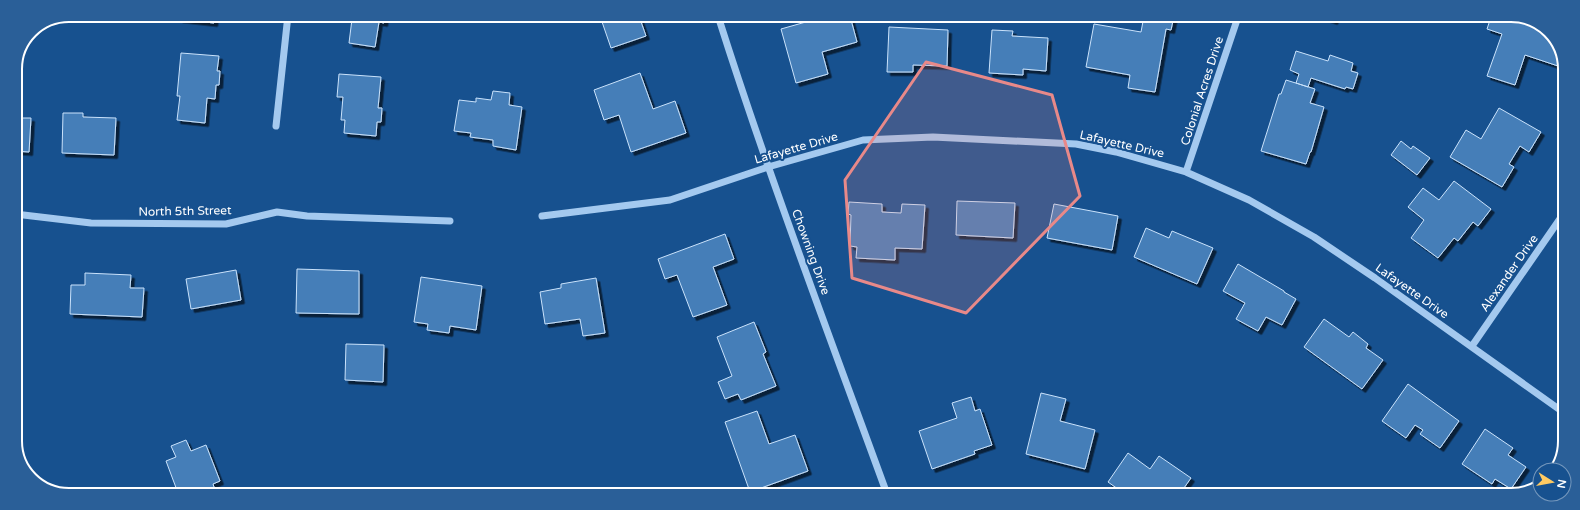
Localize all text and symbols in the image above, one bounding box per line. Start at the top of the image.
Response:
street label: Colonial Acres Drive [1178,35,1226,147]
street label: Lafayette Drive [1078,127,1166,161]
street label: Lafayette Drive [753,129,840,167]
street label: North 5th Street [138,203,232,219]
street label: Chowning Drive [789,207,833,297]
street label: Alexander Drive [1477,232,1541,314]
street label: Lafayette Drive [1373,261,1452,322]
north arrow [1532,462,1572,502]
text: N [1554,478,1569,489]

